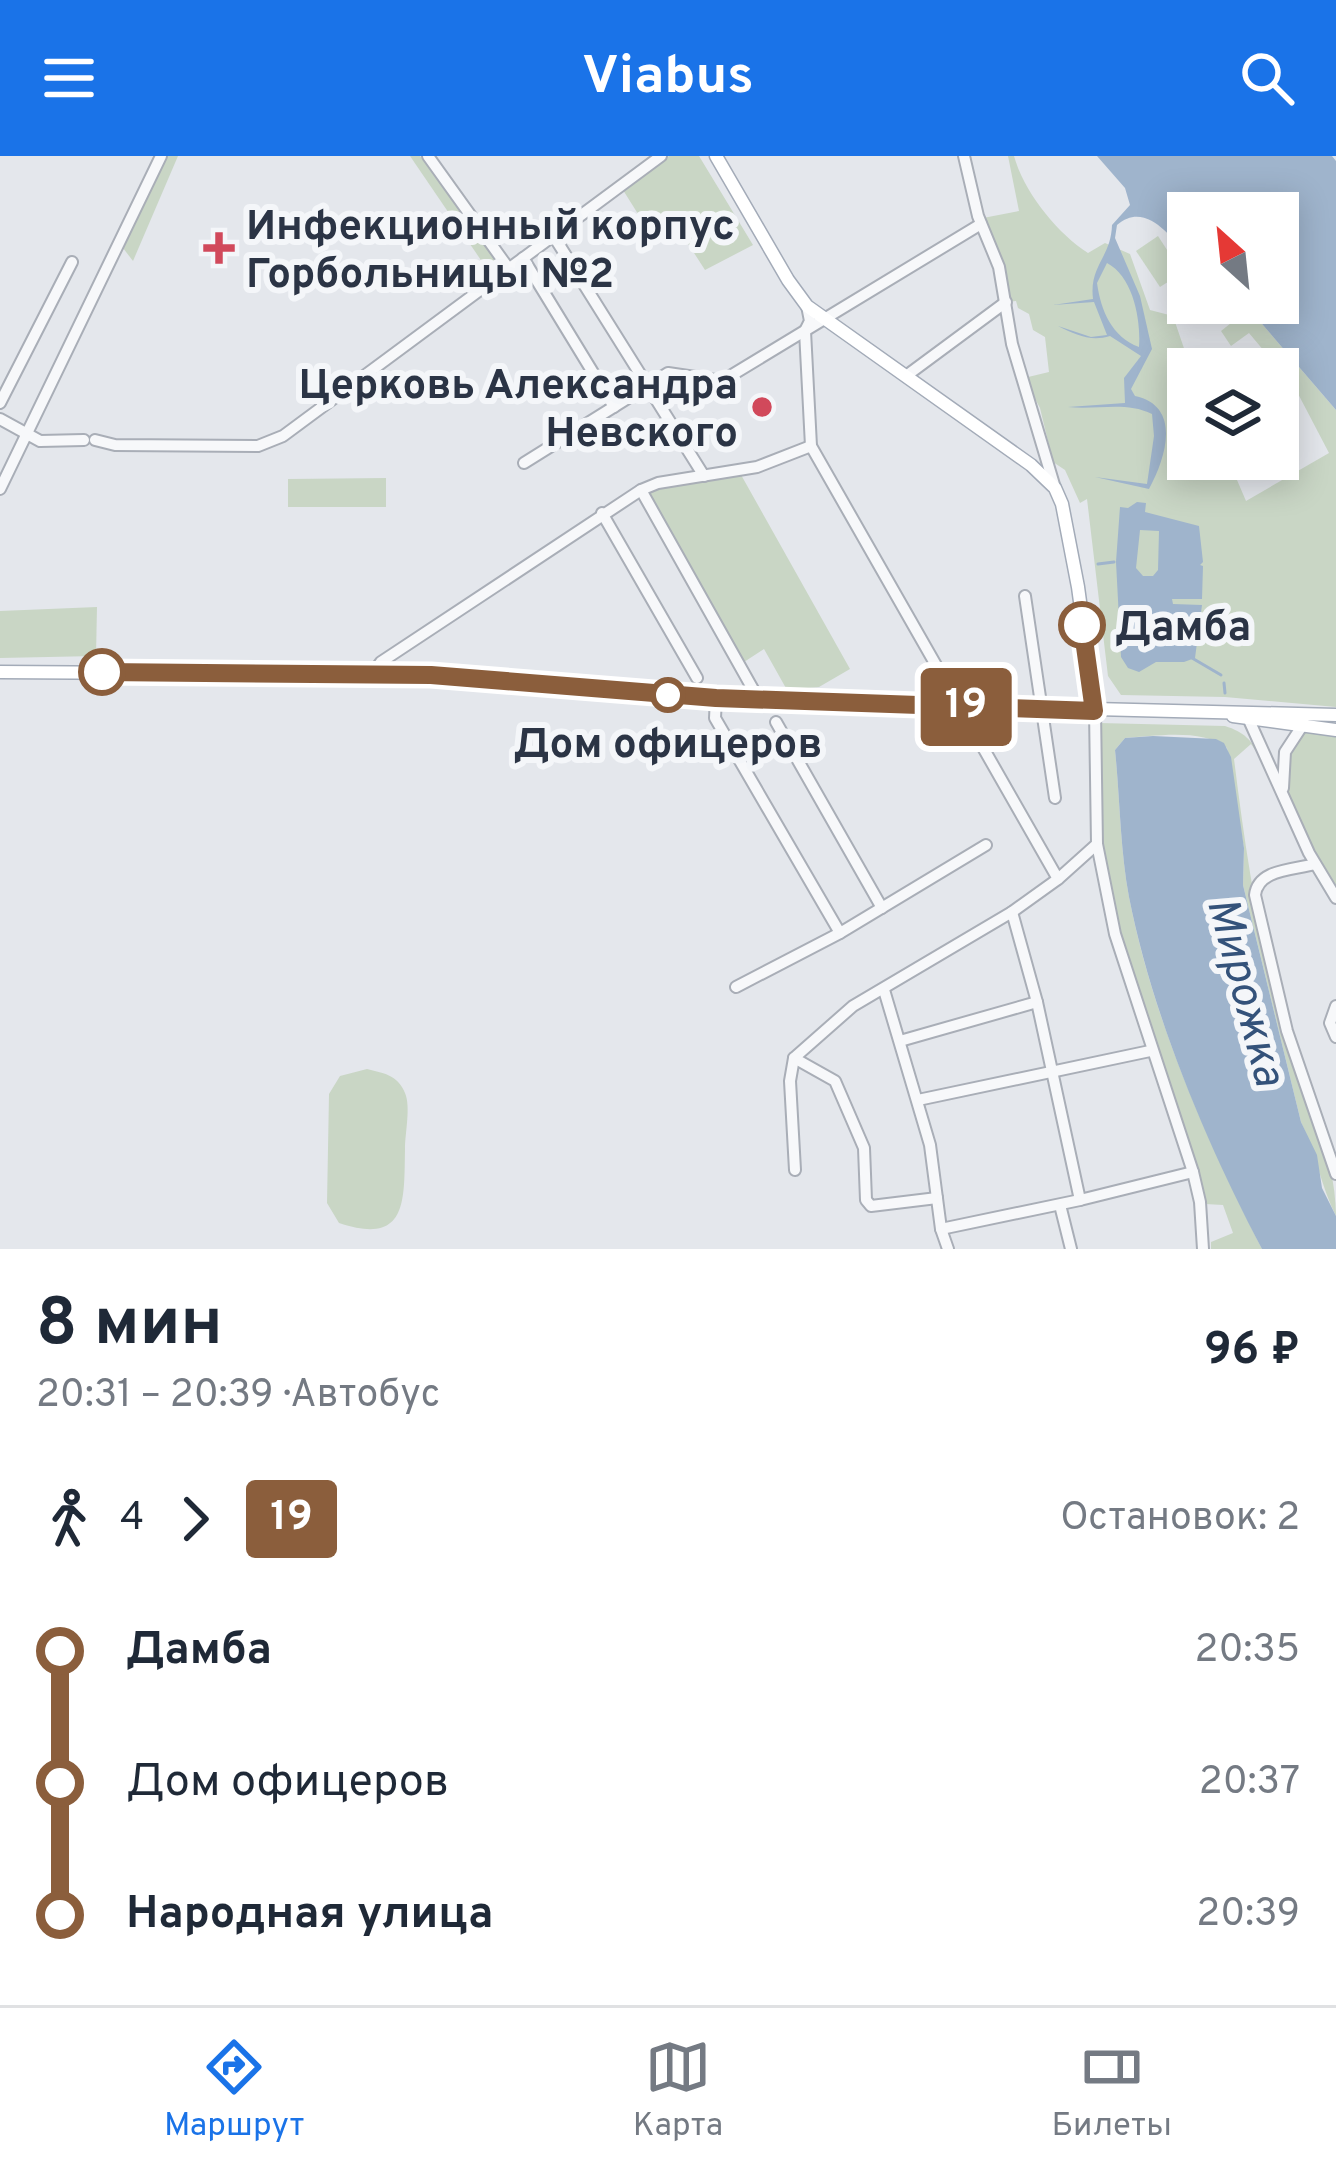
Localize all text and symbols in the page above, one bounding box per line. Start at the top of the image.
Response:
text: Viabus [582,44,754,113]
icon: menu [36,45,102,111]
icon: search [1234,45,1300,111]
north arrow [1167,192,1299,324]
map controls [1167,192,1299,480]
place label: Инфекционный корпус Горбольницы №2 [246,202,735,303]
marker: Инфекционный корпус Горбольницы №2 [203,232,235,264]
button: layers [1167,348,1299,480]
place label: Церковь Александра Невского [299,361,738,462]
marker: Церковь Александра Невского [749,394,775,420]
marker: Дамба [1060,603,1104,647]
place label: Дамба [1115,603,1251,656]
unlabelled marker [80,650,124,694]
line badge: 19 [912,668,1020,746]
marker: Дом офицеров [652,679,684,711]
text: 19 [945,680,987,733]
place label: Дом офицеров [513,720,823,773]
water label: Мирожка [1191,891,1296,1094]
text: 8 мин [36,1285,223,1368]
text: 96 ₽ [1204,1323,1300,1380]
text: 20:31 – 20:39 · Автобус [36,1372,440,1421]
icon: walk [36,1486,102,1552]
icon: forward [162,1486,228,1552]
text: 19 [270,1492,313,1545]
text: 4 [120,1495,144,1544]
text: Остановок: 2 [1060,1495,1300,1544]
text: Дамба [126,1623,272,1680]
text: 20:35 [1195,1627,1300,1676]
text: Дом офицеров [126,1755,449,1812]
text: 20:37 [1199,1759,1300,1808]
text: Народная улица [126,1887,493,1944]
text: 20:39 [1196,1891,1300,1940]
tab: Маршрут [164,2034,305,2148]
tab: Карта [633,2034,723,2148]
tab: Билеты [1051,2034,1172,2148]

